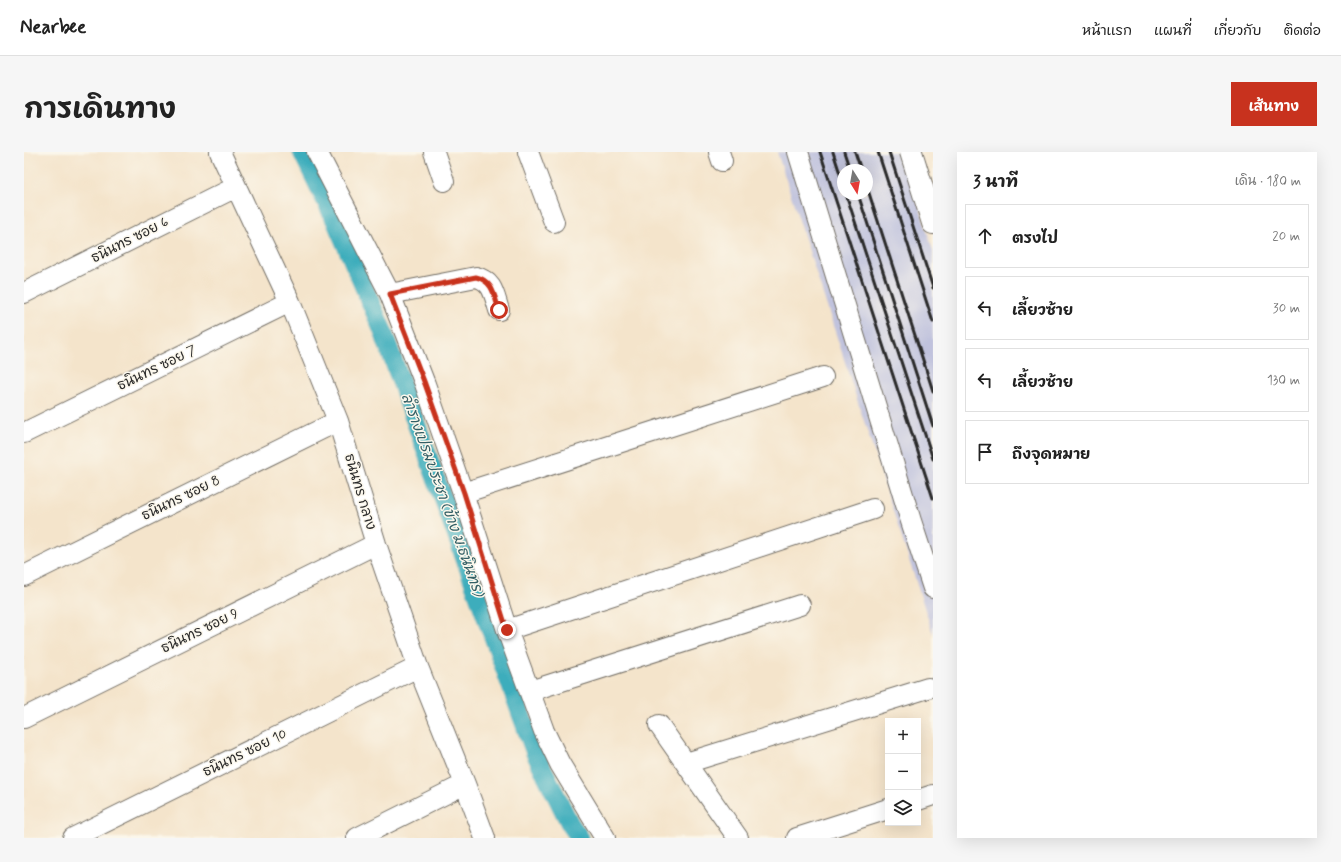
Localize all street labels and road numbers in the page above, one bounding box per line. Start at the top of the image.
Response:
street label: ธนินทร ซอย 6 [88,213,172,267]
street label: ธนินทร ซอย 7 [115,341,200,395]
street label: ธนินทร กลาง [340,452,380,532]
street label: ธนินทร ซอย 8 [139,471,223,525]
street label: ธนินทร ซอย 9 [158,604,242,657]
street label: ธนินทร ซอย 10 [200,725,290,781]

